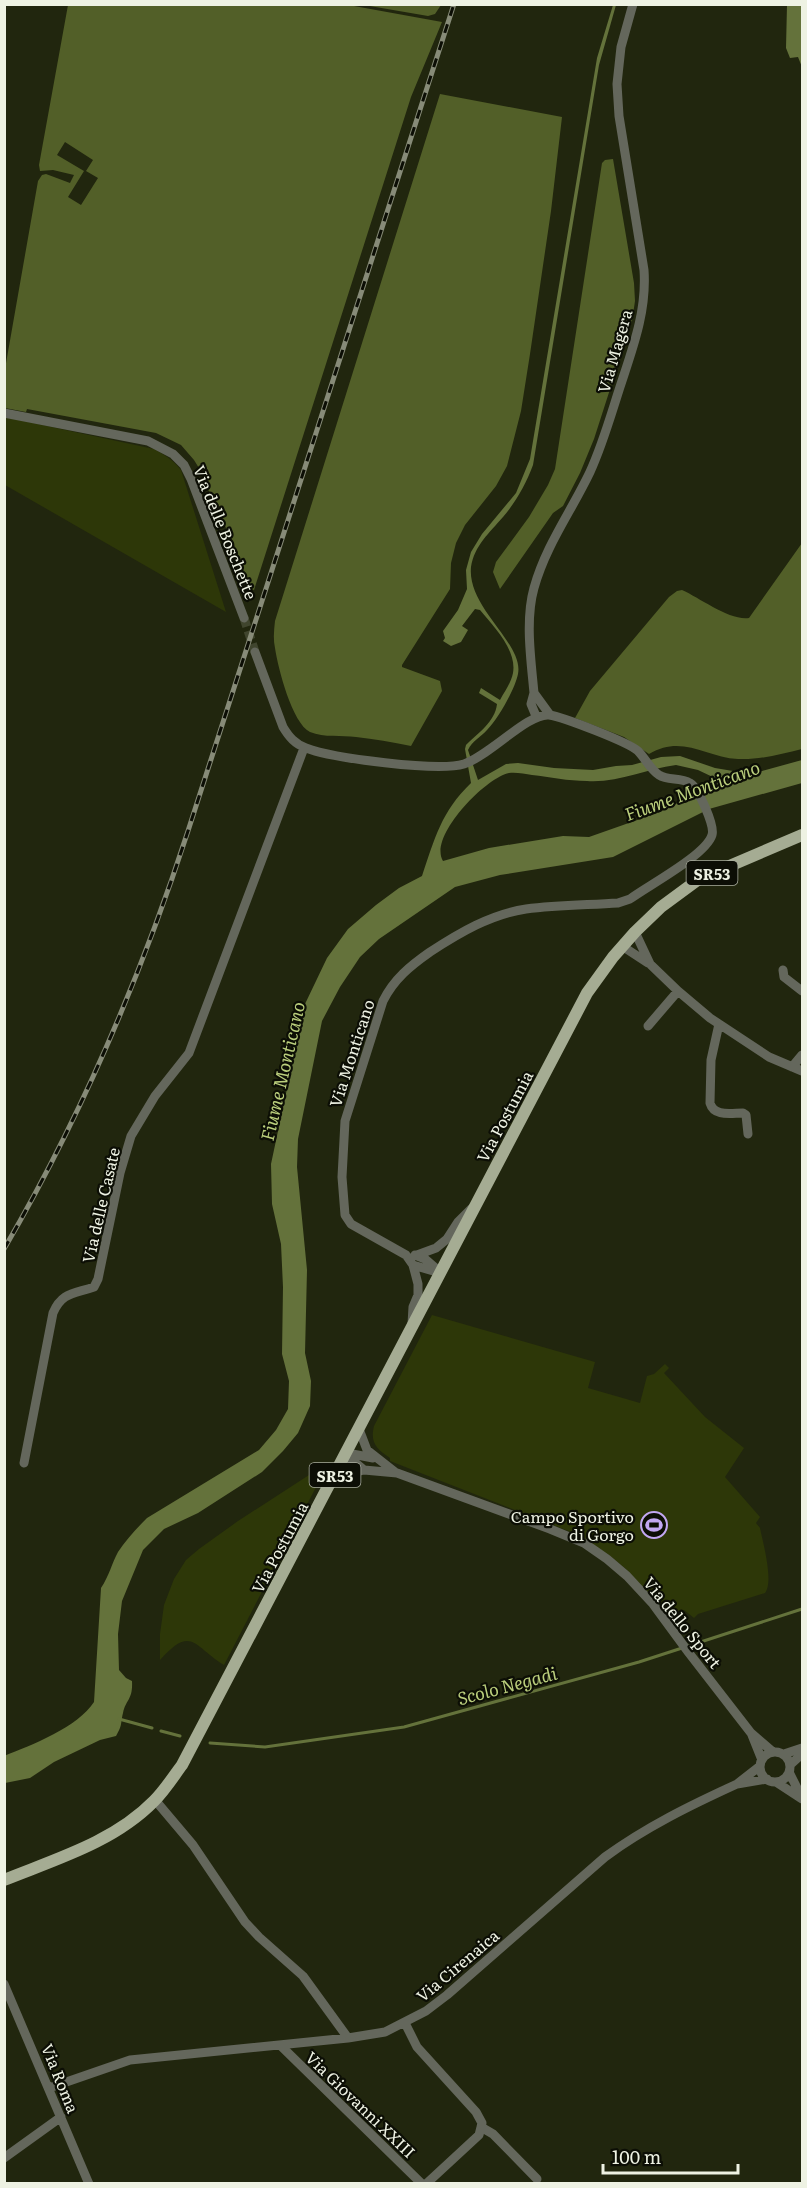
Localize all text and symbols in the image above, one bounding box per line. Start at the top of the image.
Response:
street label: Via Magera [591,306,637,396]
street label: Via delle Boschette [188,461,264,603]
water label: Fiume Monticano [621,753,763,827]
road number: SR53 [686,861,738,885]
street label: Via Monticano [322,996,380,1110]
water label: Fiume Monticano [253,999,311,1143]
street label: Via Postumia [470,1066,538,1166]
street label: Via delle Casate [75,1145,125,1265]
road number: SR53 [310,1463,360,1487]
street label: Via Postumia [245,1497,313,1597]
place label: Campo Sportivo di Gorgo [511,1504,634,1546]
sports icon: Campo Sportivo di Gorgo [639,1510,669,1540]
street label: Via dello Sport [638,1571,728,1674]
water label: Scolo Negadi [454,1659,560,1711]
street label: Via Cirenaica [410,1923,504,2007]
street label: Via Roma [36,2040,86,2117]
street label: Via Giovanni XXIII [301,2045,421,2163]
scale bar [603,2137,738,2175]
text: 100 m [612,2143,661,2170]

